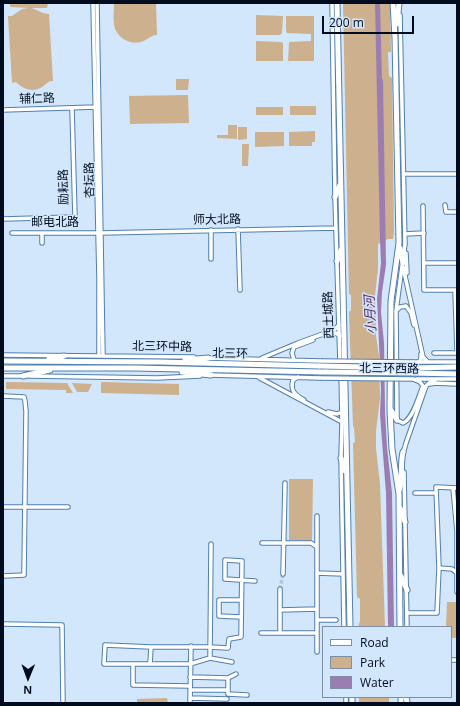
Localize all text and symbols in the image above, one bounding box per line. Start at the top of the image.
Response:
scale bar [324,8,416,34]
text: 200 m [329,14,364,31]
street label: 辅仁路 [19,91,55,107]
street label: 杏坛路 [82,162,98,198]
street label: 励耘路 [56,169,72,205]
street label: 师大北路 [193,212,241,228]
street label: 邮电北路 [31,216,79,230]
street label: 西土城路 [321,291,337,339]
water label: 小月河 [362,295,380,335]
street label: 北三环中路 [132,339,192,355]
street label: 北三环 [212,346,248,362]
street label: 北三环西路 [359,361,419,377]
legend [322,626,452,698]
text: Road [360,634,389,651]
text: Park [360,654,385,671]
north arrow [8,658,48,698]
text: Water [360,674,394,691]
text: N [23,683,32,698]

